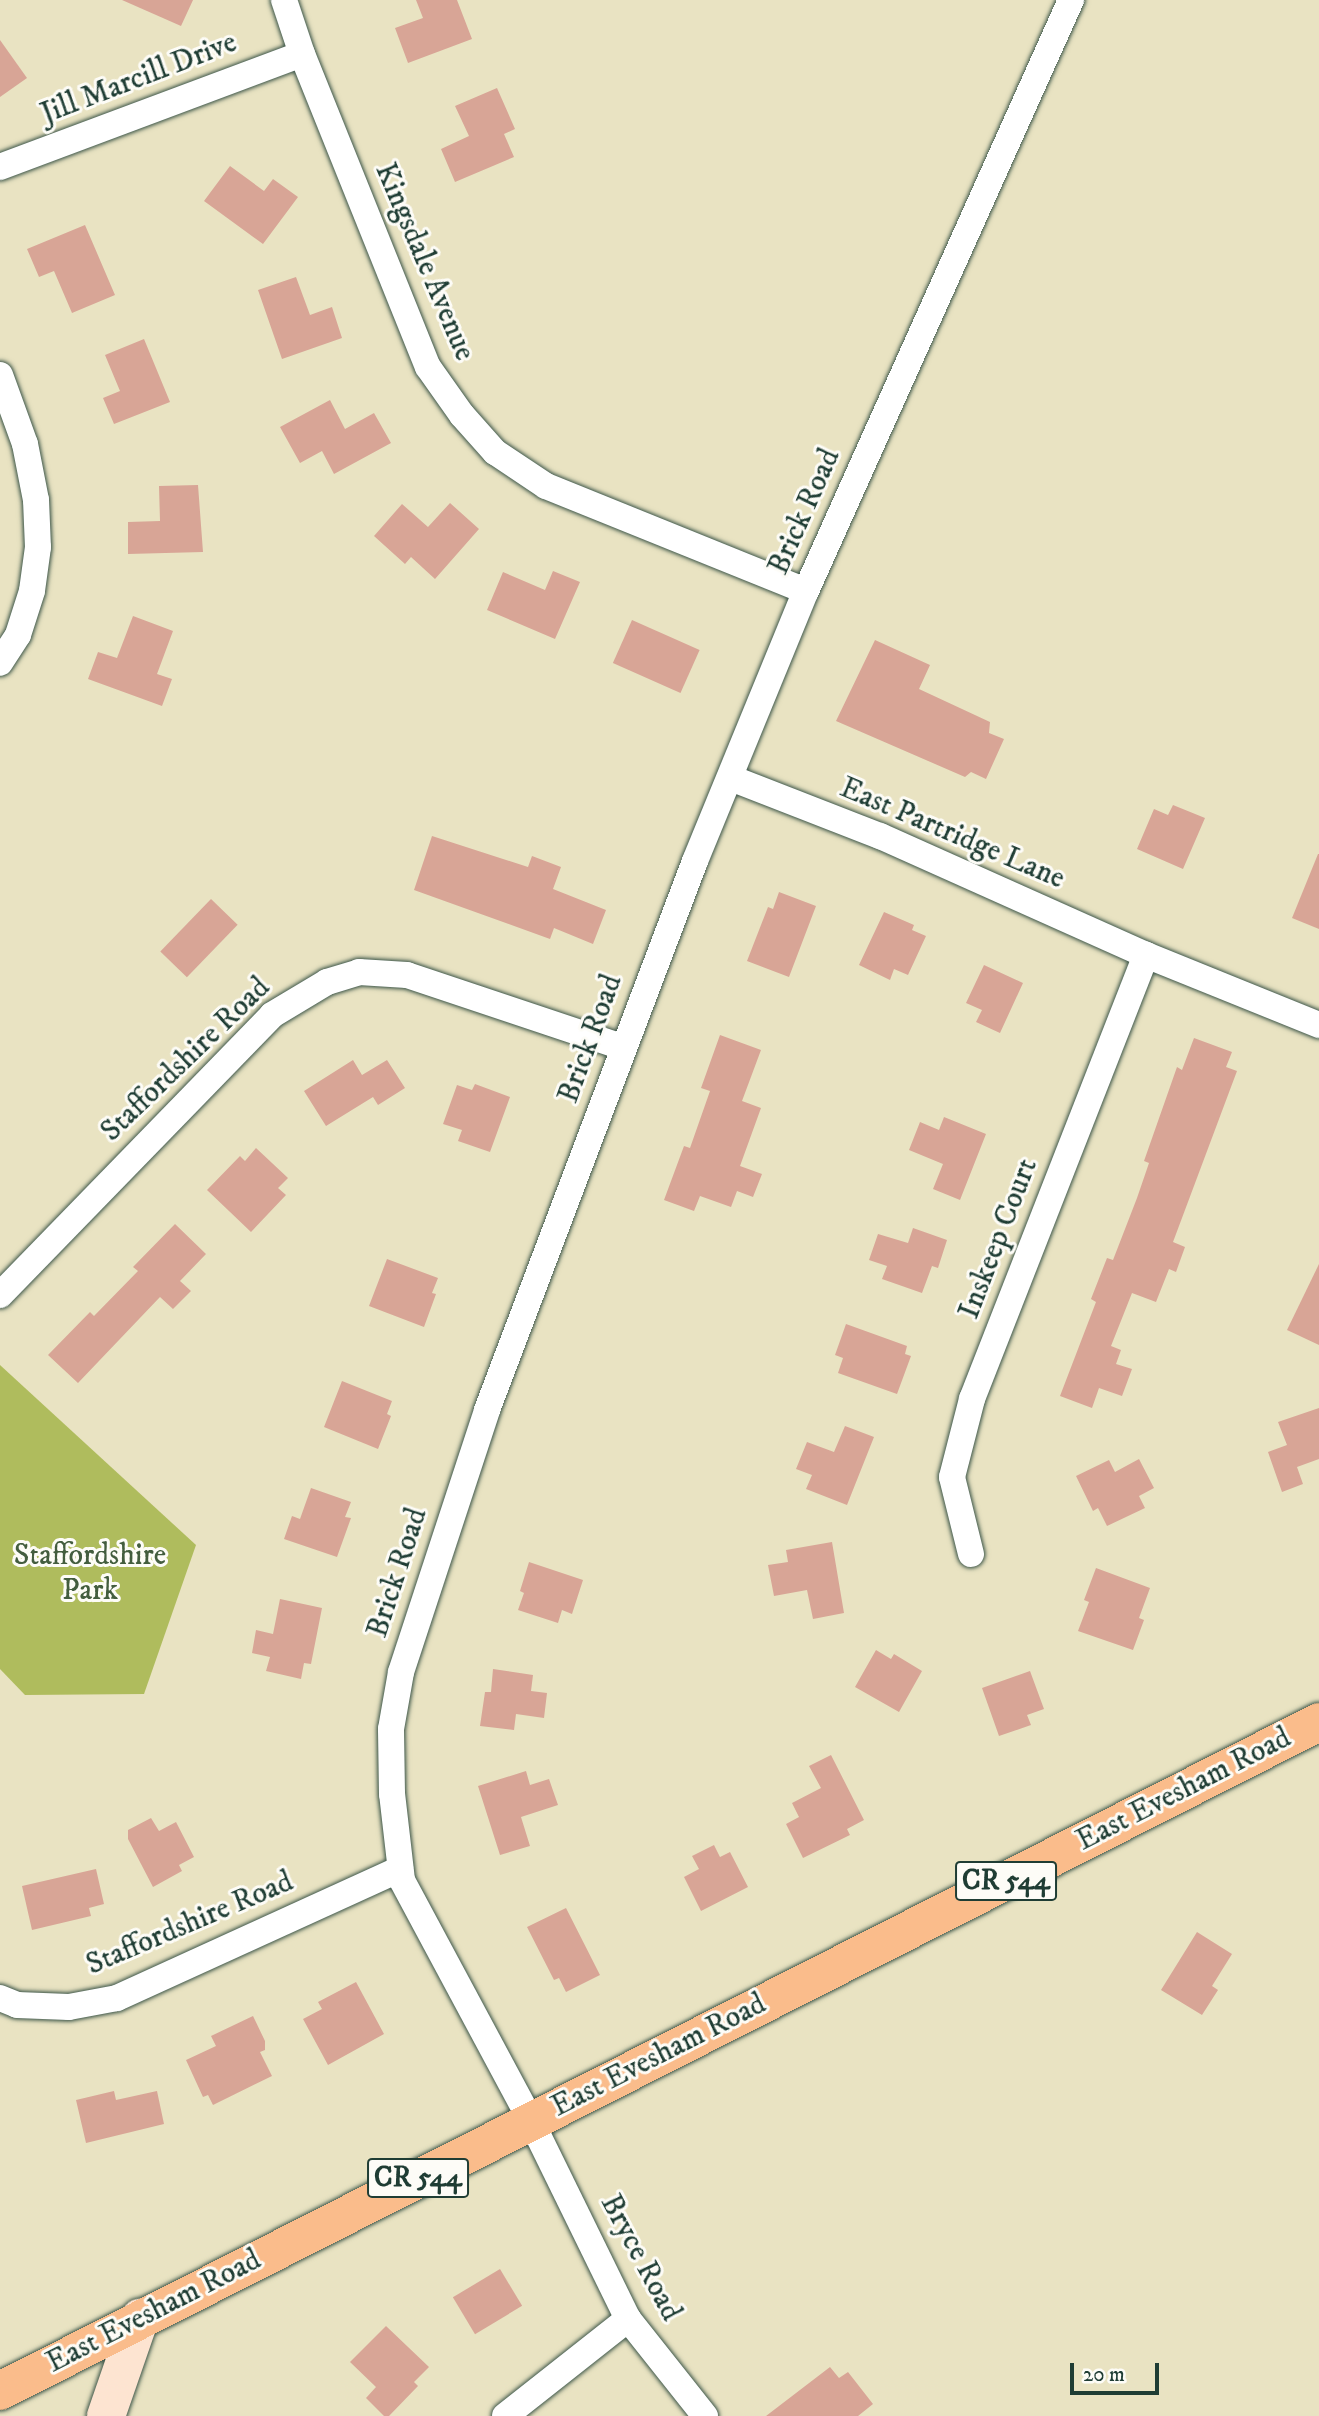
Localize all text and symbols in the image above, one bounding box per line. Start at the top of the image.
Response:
street label: Jill Marcill Drive [36,25,242,133]
street label: Kingsdale Avenue [366,158,482,366]
street label: Brick Road [761,443,849,581]
street label: East Partridge Lane [834,770,1070,898]
street label: Staffordshire Road [94,970,278,1150]
street label: Brick Road [551,970,631,1108]
street label: Inskeep Court [952,1154,1046,1324]
street label: Brick Road [360,1504,436,1642]
park label: Staffordshire Park [14,1538,166,1608]
street label: East Evesham Road [1071,1720,1297,1860]
road number: CR 544 [954,1856,1058,1906]
street label: Staffordshire Road [81,1864,299,1984]
street label: East Evesham Road [546,1986,772,2126]
road number: CR 544 [366,2154,471,2202]
street label: Bryce Road [592,2189,688,2327]
street label: East Evesham Road [41,2242,267,2382]
scale bar [1074,2350,1163,2394]
text: 20 m [1083,2362,1125,2388]

